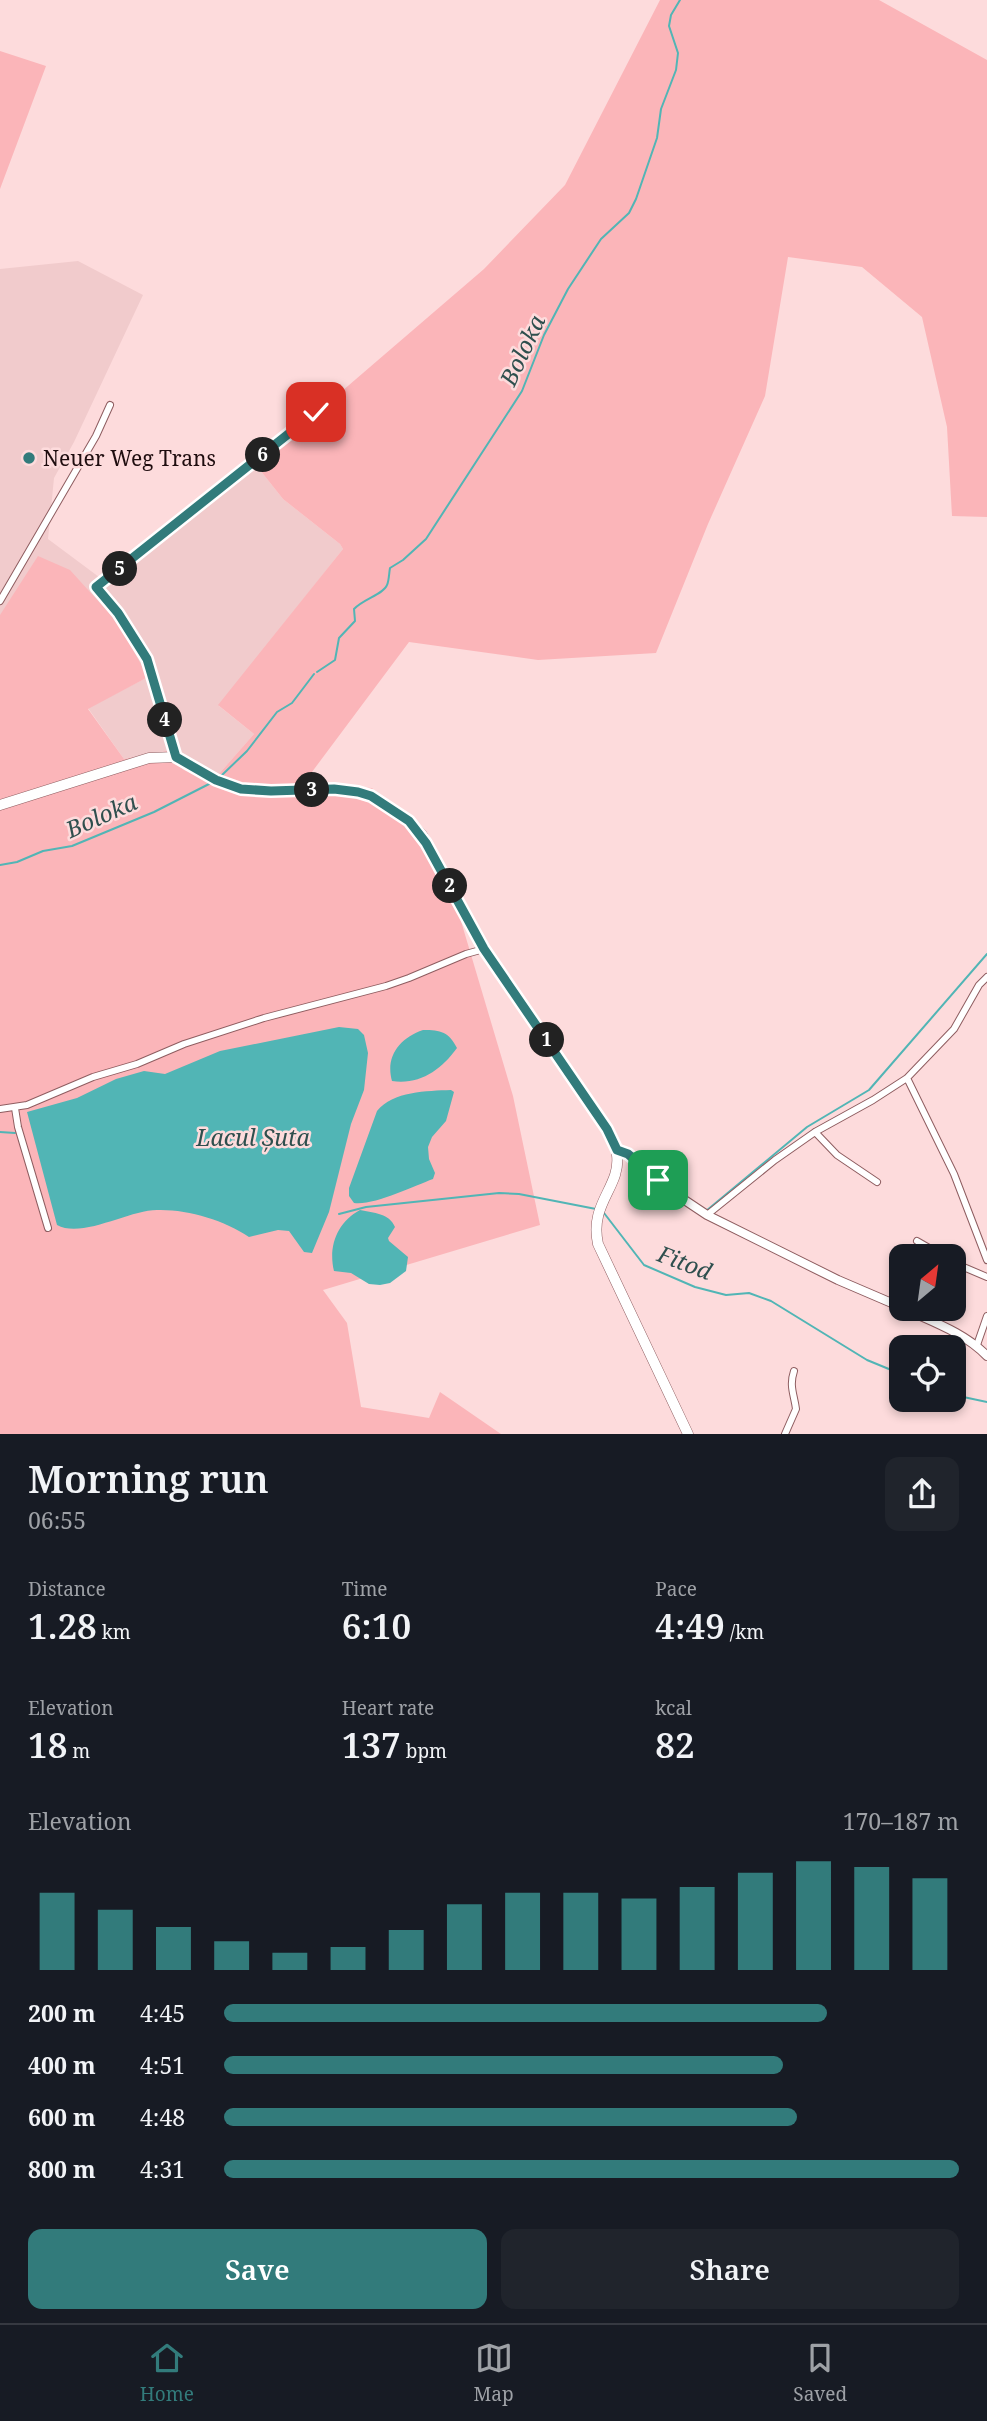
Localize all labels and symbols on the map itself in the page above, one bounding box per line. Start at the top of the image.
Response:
water label: Boloka [491,309,553,392]
pin [286,382,346,442]
pin: 6 [246,438,280,472]
place label: Neuer Weg Trans [43,444,216,472]
marker: Neuer Weg Trans [21,450,37,466]
pin: 5 [102,552,138,586]
pin: 4 [148,702,182,738]
pin: 3 [294,772,330,808]
water label: Boloka [59,785,142,845]
pin: 2 [433,868,468,903]
pin: 1 [530,1023,564,1058]
water label: Lacul Șuta [195,1121,311,1153]
pin [628,1150,688,1210]
water label: Fitod [652,1237,717,1287]
north arrow [889,1244,966,1321]

